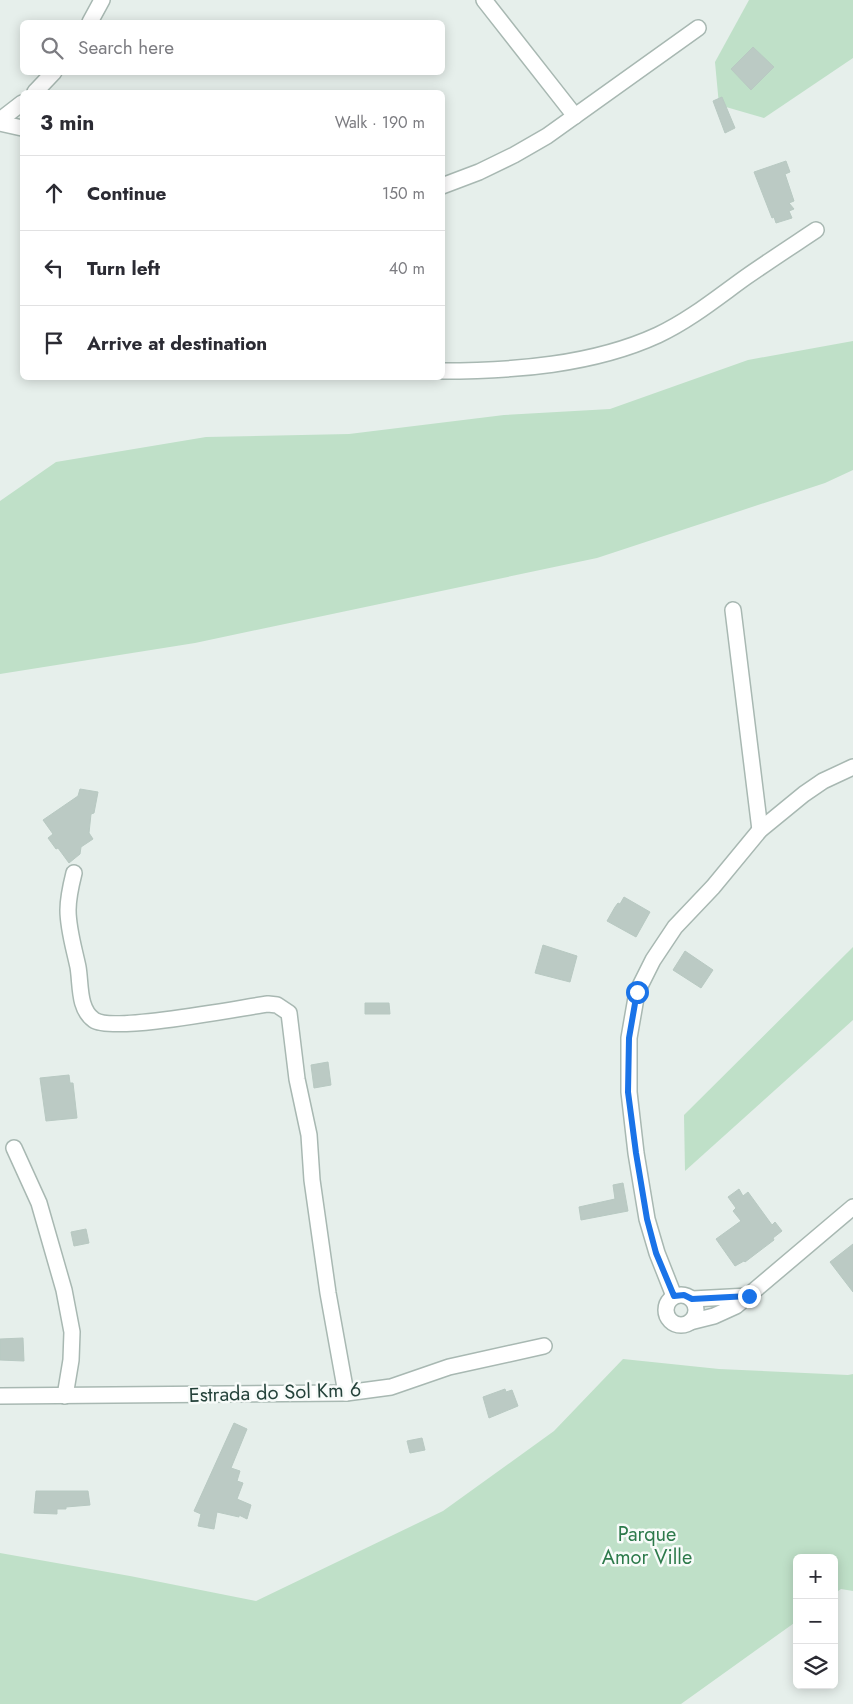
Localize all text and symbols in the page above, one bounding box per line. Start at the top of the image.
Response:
search box [20,20,445,75]
icon: search [38,34,66,62]
text: Search here [78,34,174,61]
text: 3 min [40,108,94,138]
text: Walk · 190 m [335,111,425,134]
icon: ahead [40,179,68,207]
text: Continue [87,180,166,207]
text: 150 m [382,182,425,205]
icon: left [40,254,68,282]
text: Turn left [87,255,160,282]
text: 40 m [389,257,425,280]
icon: arrive [40,329,68,357]
text: Arrive at destination [87,330,267,357]
route start [626,981,649,1004]
route end [738,1285,761,1308]
street label: Estrada do Sol Km 6 [188,1375,362,1410]
park label: Parque Amor Ville [602,1520,692,1572]
map controls [793,1554,838,1689]
button: + [793,1554,838,1599]
button: − [793,1599,838,1644]
button: layers [793,1644,838,1689]

